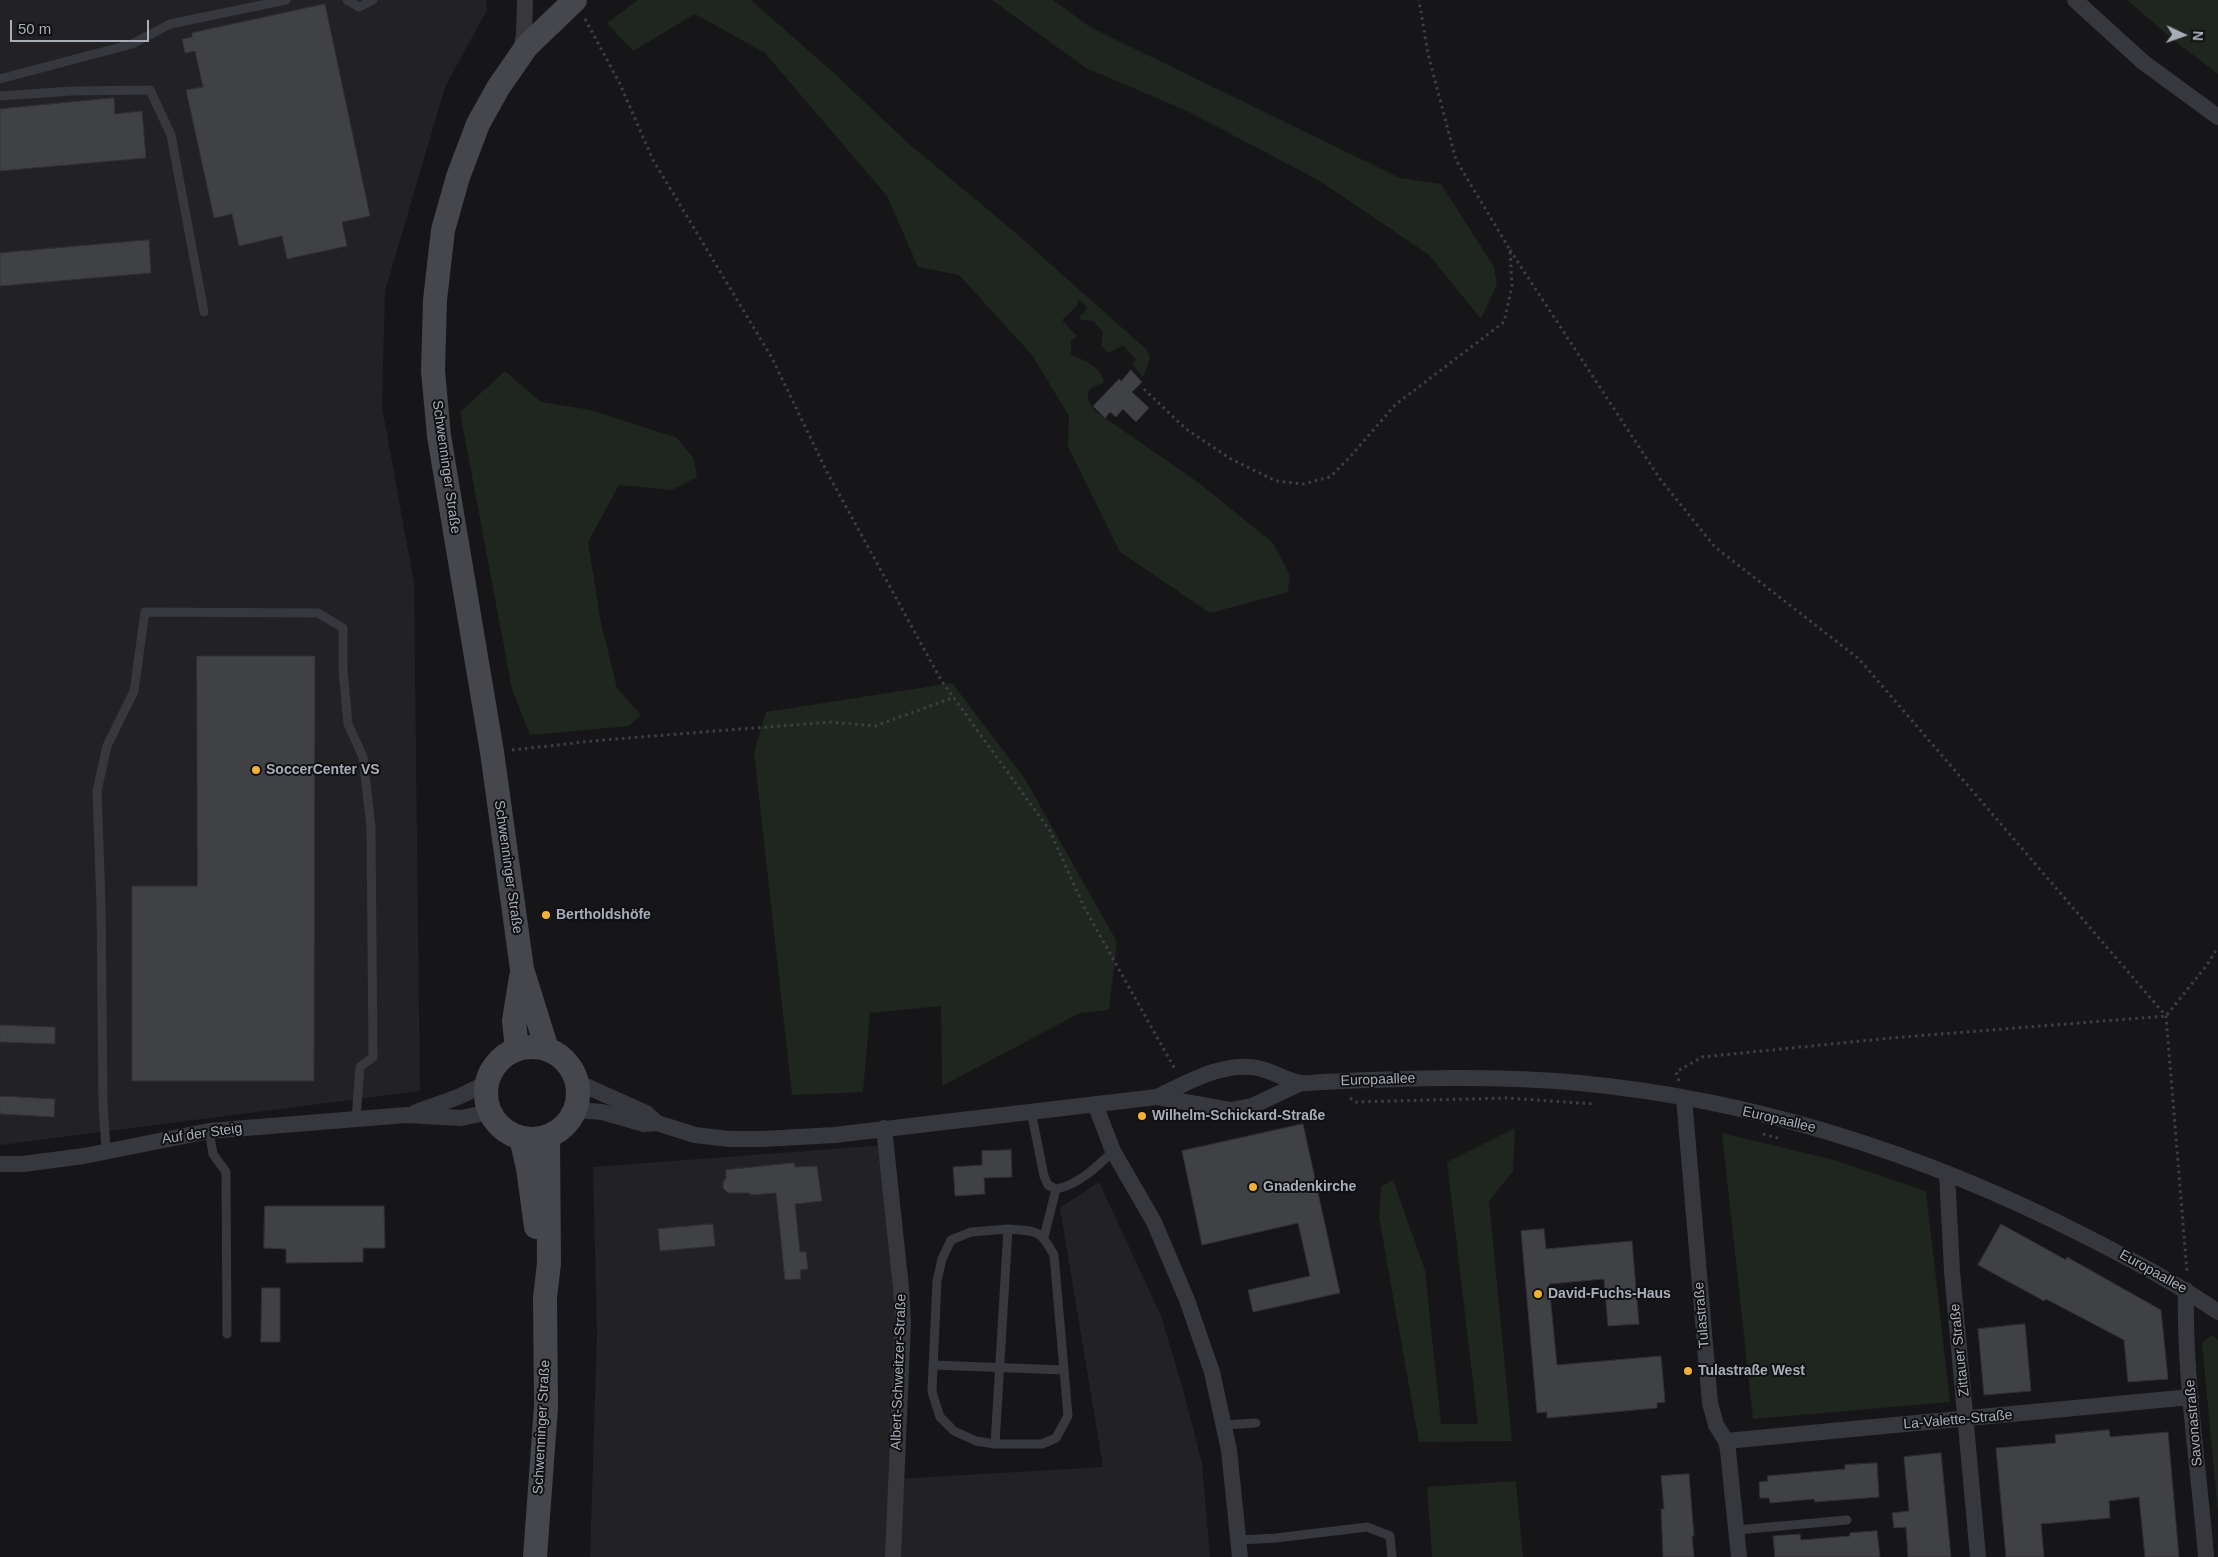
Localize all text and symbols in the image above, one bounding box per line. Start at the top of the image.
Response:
scale bar [12,10,151,42]
north arrow [2158,10,2208,60]
text: 50 m [18,20,51,37]
text: N [2190,30,2206,41]
street label: Schwenninger Straße [428,399,464,535]
place label: SoccerCenter VS [266,762,380,778]
marker: SoccerCenter VS [250,764,262,776]
street label: Schwenninger Straße [490,799,526,935]
place label: Bertholdshöfe [556,907,651,923]
marker: Bertholdshöfe [540,909,552,921]
street label: Europaallee [1340,1070,1416,1090]
street label: Europaallee [1741,1103,1817,1137]
place label: Wilhelm-Schickard-Straße [1152,1108,1325,1124]
marker: Wilhelm-Schickard-Straße [1136,1110,1148,1122]
street label: Auf der Steig [161,1120,243,1148]
place label: Gnadenkirche [1263,1179,1356,1195]
marker: Gnadenkirche [1247,1181,1259,1193]
street label: Europaallee [2116,1247,2190,1297]
street label: Tulastraße [1691,1281,1713,1349]
place label: David-Fuchs-Haus [1548,1286,1671,1302]
marker: David-Fuchs-Haus [1532,1288,1544,1300]
street label: Albert-Schweitzer-Straße [888,1294,910,1450]
street label: Zittauer Straße [1947,1303,1973,1397]
street label: Schwenninger Straße [530,1359,554,1495]
place label: Tulastraße West [1698,1363,1805,1379]
marker: Tulastraße West [1682,1365,1694,1377]
street label: Savonastraße [2182,1379,2206,1467]
street label: La-Valette-Straße [1903,1407,2013,1433]

